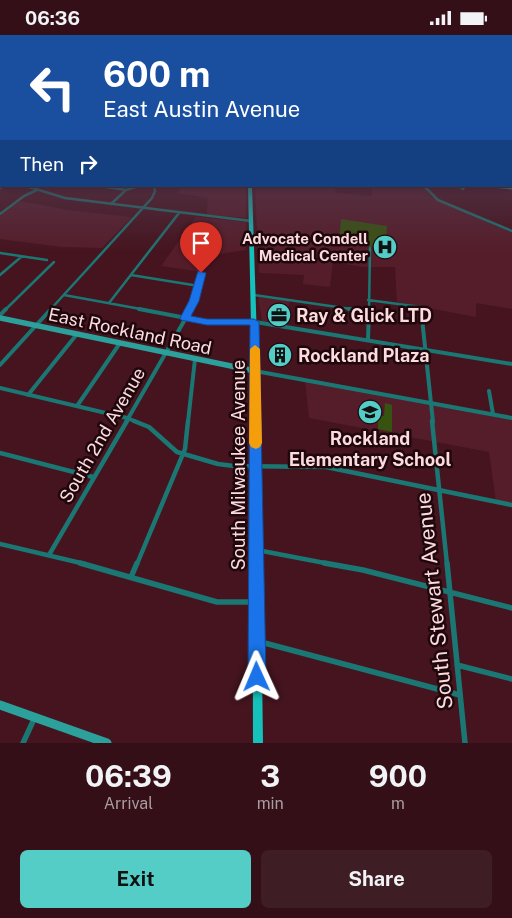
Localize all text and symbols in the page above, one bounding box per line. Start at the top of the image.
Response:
text: 06:36 [25,7,80,29]
text: 600 m [103,54,210,95]
icon: left [20,55,85,120]
text: East Austin Avenue [103,96,300,122]
icon: right [74,150,102,178]
text: Then [20,153,64,175]
pin [180,222,222,273]
icon: arrive [187,229,215,257]
place label: Advocate Condell Medical Center [242,230,368,264]
hospital icon: Advocate Condell Medical Center [372,234,398,260]
office icon: Ray & Glick LTD [266,302,292,328]
street label: East Rockland Road [46,303,214,359]
place label: Ray & Glick LTD [296,305,432,326]
building icon: Rockland Plaza [267,342,293,368]
place label: Rockland Plaza [298,345,430,366]
street label: South Milwaukee Avenue [228,360,249,570]
street label: South 2nd Avenue [55,364,149,506]
school or university icon: Rockland Elementary School [357,399,383,425]
place label: Rockland Elementary School [289,428,451,470]
street label: South Stewart Avenue [410,491,458,711]
position arrow [230,650,282,702]
text: 06:39 [85,758,172,794]
text: 3 [260,758,280,794]
text: 900 [369,758,427,794]
text: Arrival [104,794,153,813]
text: min [257,794,284,813]
text: m [391,794,405,813]
button: Exit [20,850,251,908]
button: Share [261,850,492,908]

